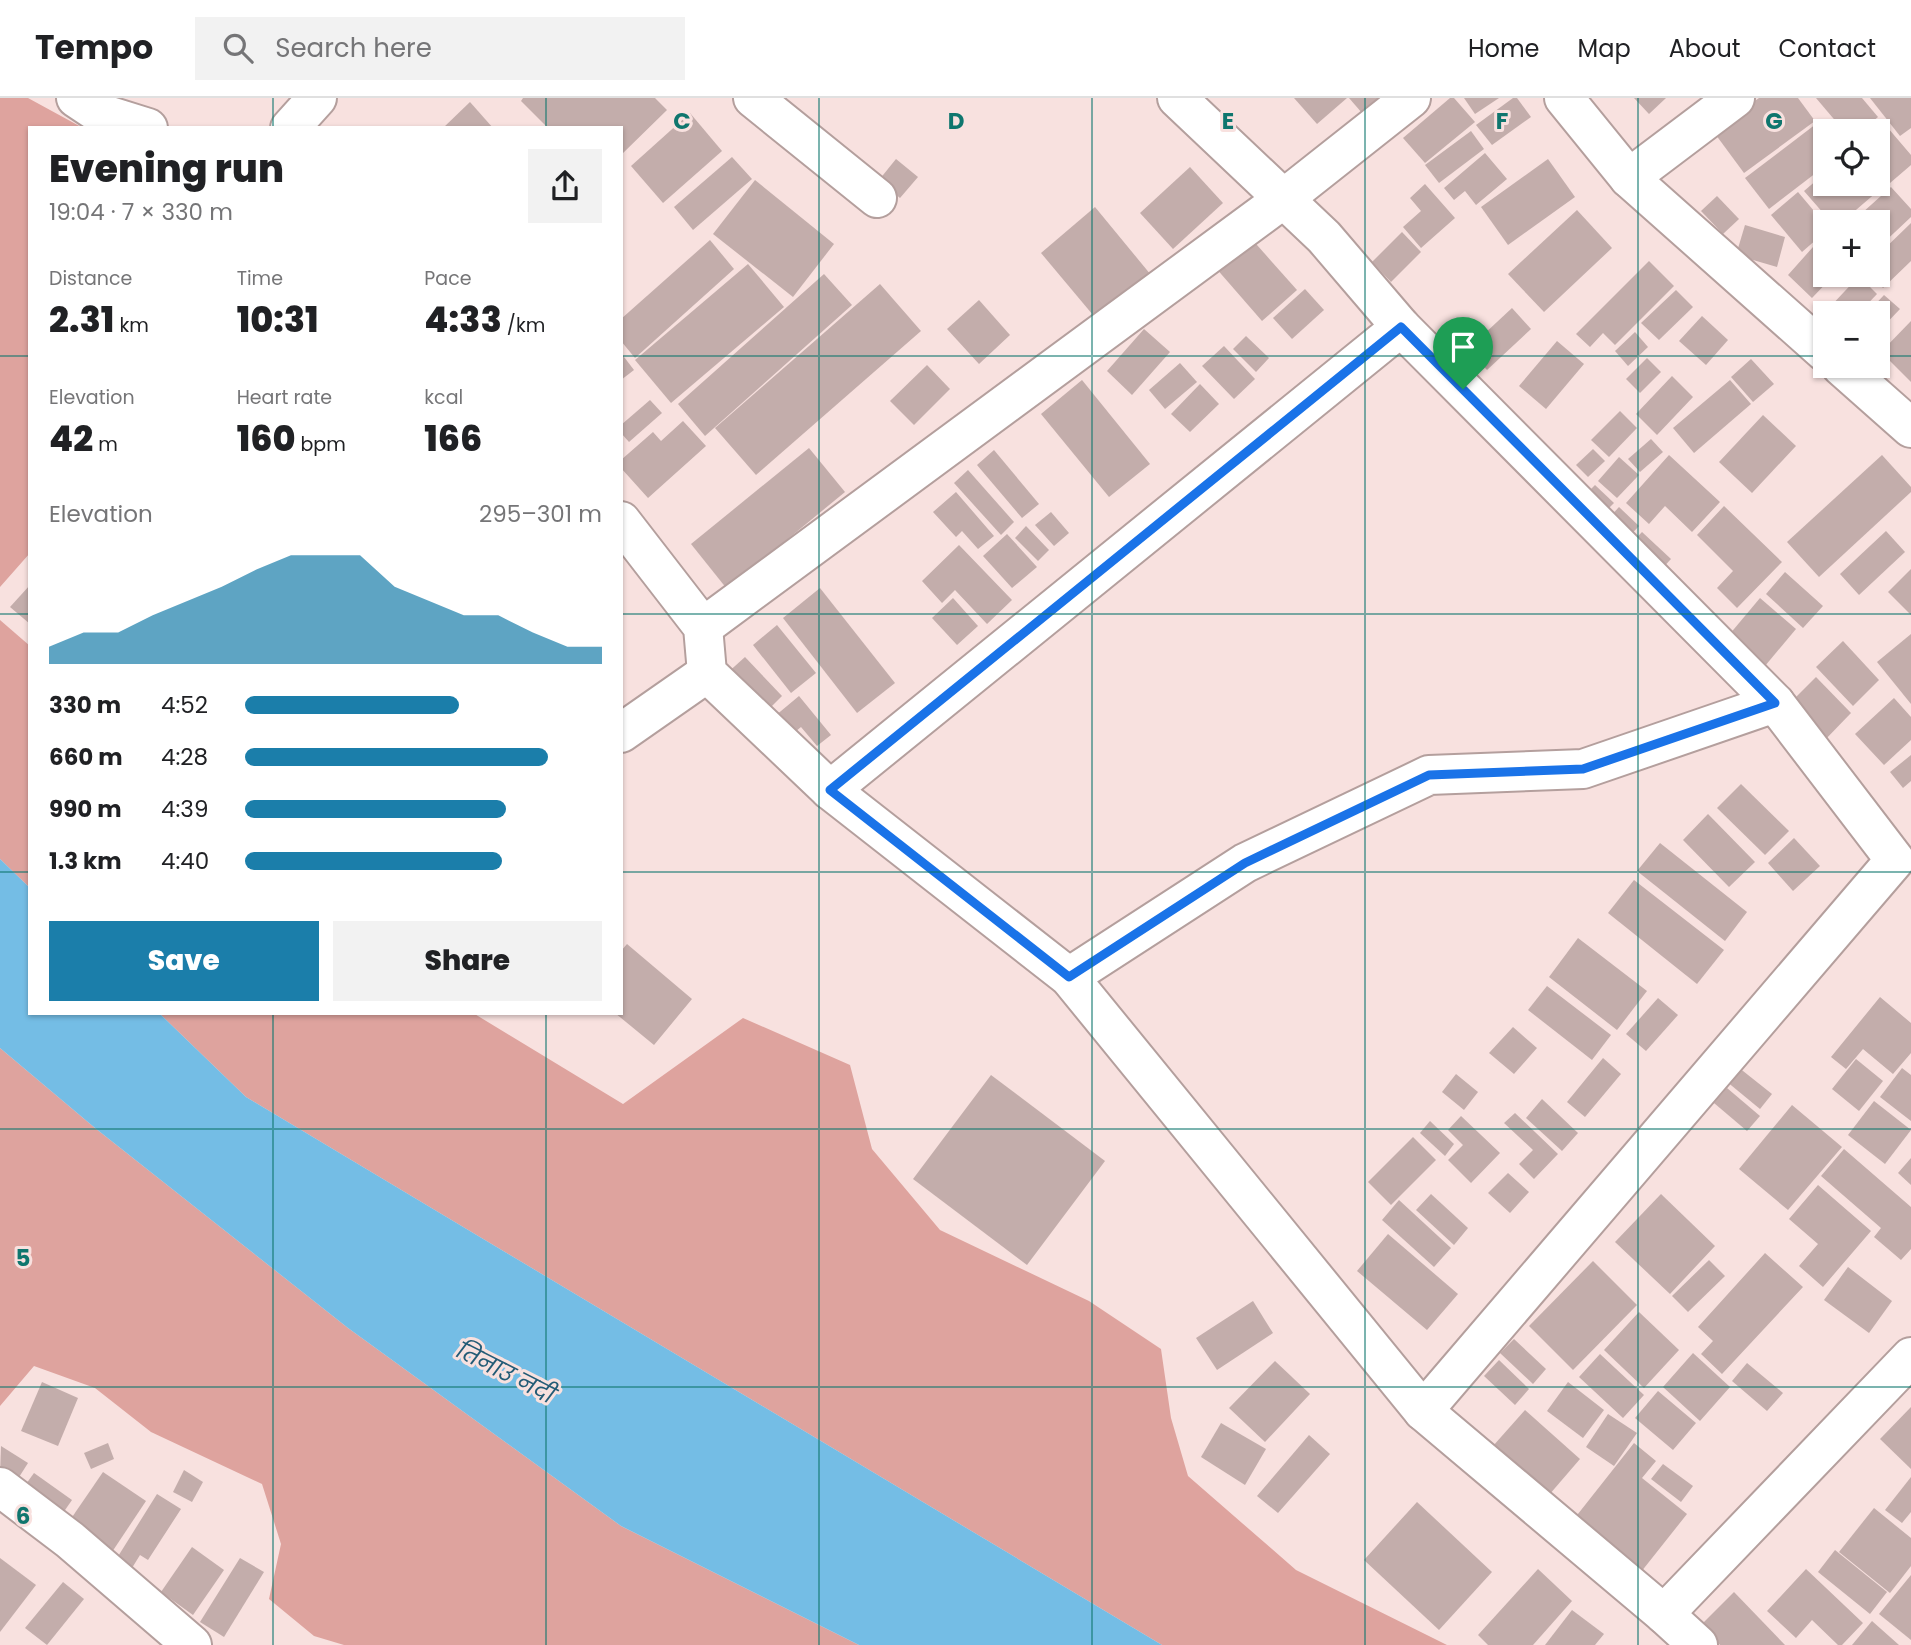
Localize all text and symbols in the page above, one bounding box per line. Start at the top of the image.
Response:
search box [195,17,685,80]
text: Tempo [35,24,153,71]
icon: search [219,29,257,67]
text: Search here [275,30,432,66]
text: Home [1468,32,1540,65]
text: Map [1578,32,1631,65]
text: About [1669,32,1740,65]
text: Contact [1778,32,1876,65]
text: C [673,105,691,137]
text: D [948,105,964,137]
text: E [1222,105,1234,137]
text: F [1496,105,1508,137]
text: G [1765,105,1783,137]
map controls [1813,119,1890,378]
button: locate [1813,119,1890,196]
text: Evening run [49,142,284,195]
button: share [528,149,602,223]
text: 19:04 · 7 × 330 m [49,196,233,228]
button: + [1813,210,1890,287]
text: Distance [49,265,132,292]
text: Time [237,265,283,292]
text: Pace [424,265,472,292]
text: 2.31 [49,295,114,344]
text: 10:31 [237,295,319,344]
text: 4:33 [424,295,502,344]
button: − [1813,301,1890,378]
text: km [114,312,149,339]
text: /km [502,312,545,339]
pin [1433,317,1493,389]
icon: arrive [1444,328,1482,366]
text: Elevation [49,384,135,411]
text: Heart rate [237,384,332,411]
text: kcal [424,384,463,411]
text: 42 [49,414,93,463]
text: 160 [237,414,295,463]
text: 166 [424,414,482,463]
text: m [93,431,118,458]
text: bpm [295,431,346,458]
text: Elevation [49,498,153,530]
text: 295–301 m [479,498,602,530]
text: 330 m [49,689,121,721]
text: 4:52 [161,689,208,721]
text: 660 m [49,741,123,773]
text: 4:28 [161,741,208,773]
text: 990 m [49,793,122,825]
text: 4:39 [161,793,208,825]
text: 1.3 km [49,845,122,877]
text: 4:40 [161,845,209,877]
button: Save [49,921,319,1001]
button: Share [333,921,602,1001]
text: 5 [16,1242,30,1274]
water label: तिनाउ नदी [451,1335,563,1412]
text: 6 [16,1500,30,1532]

